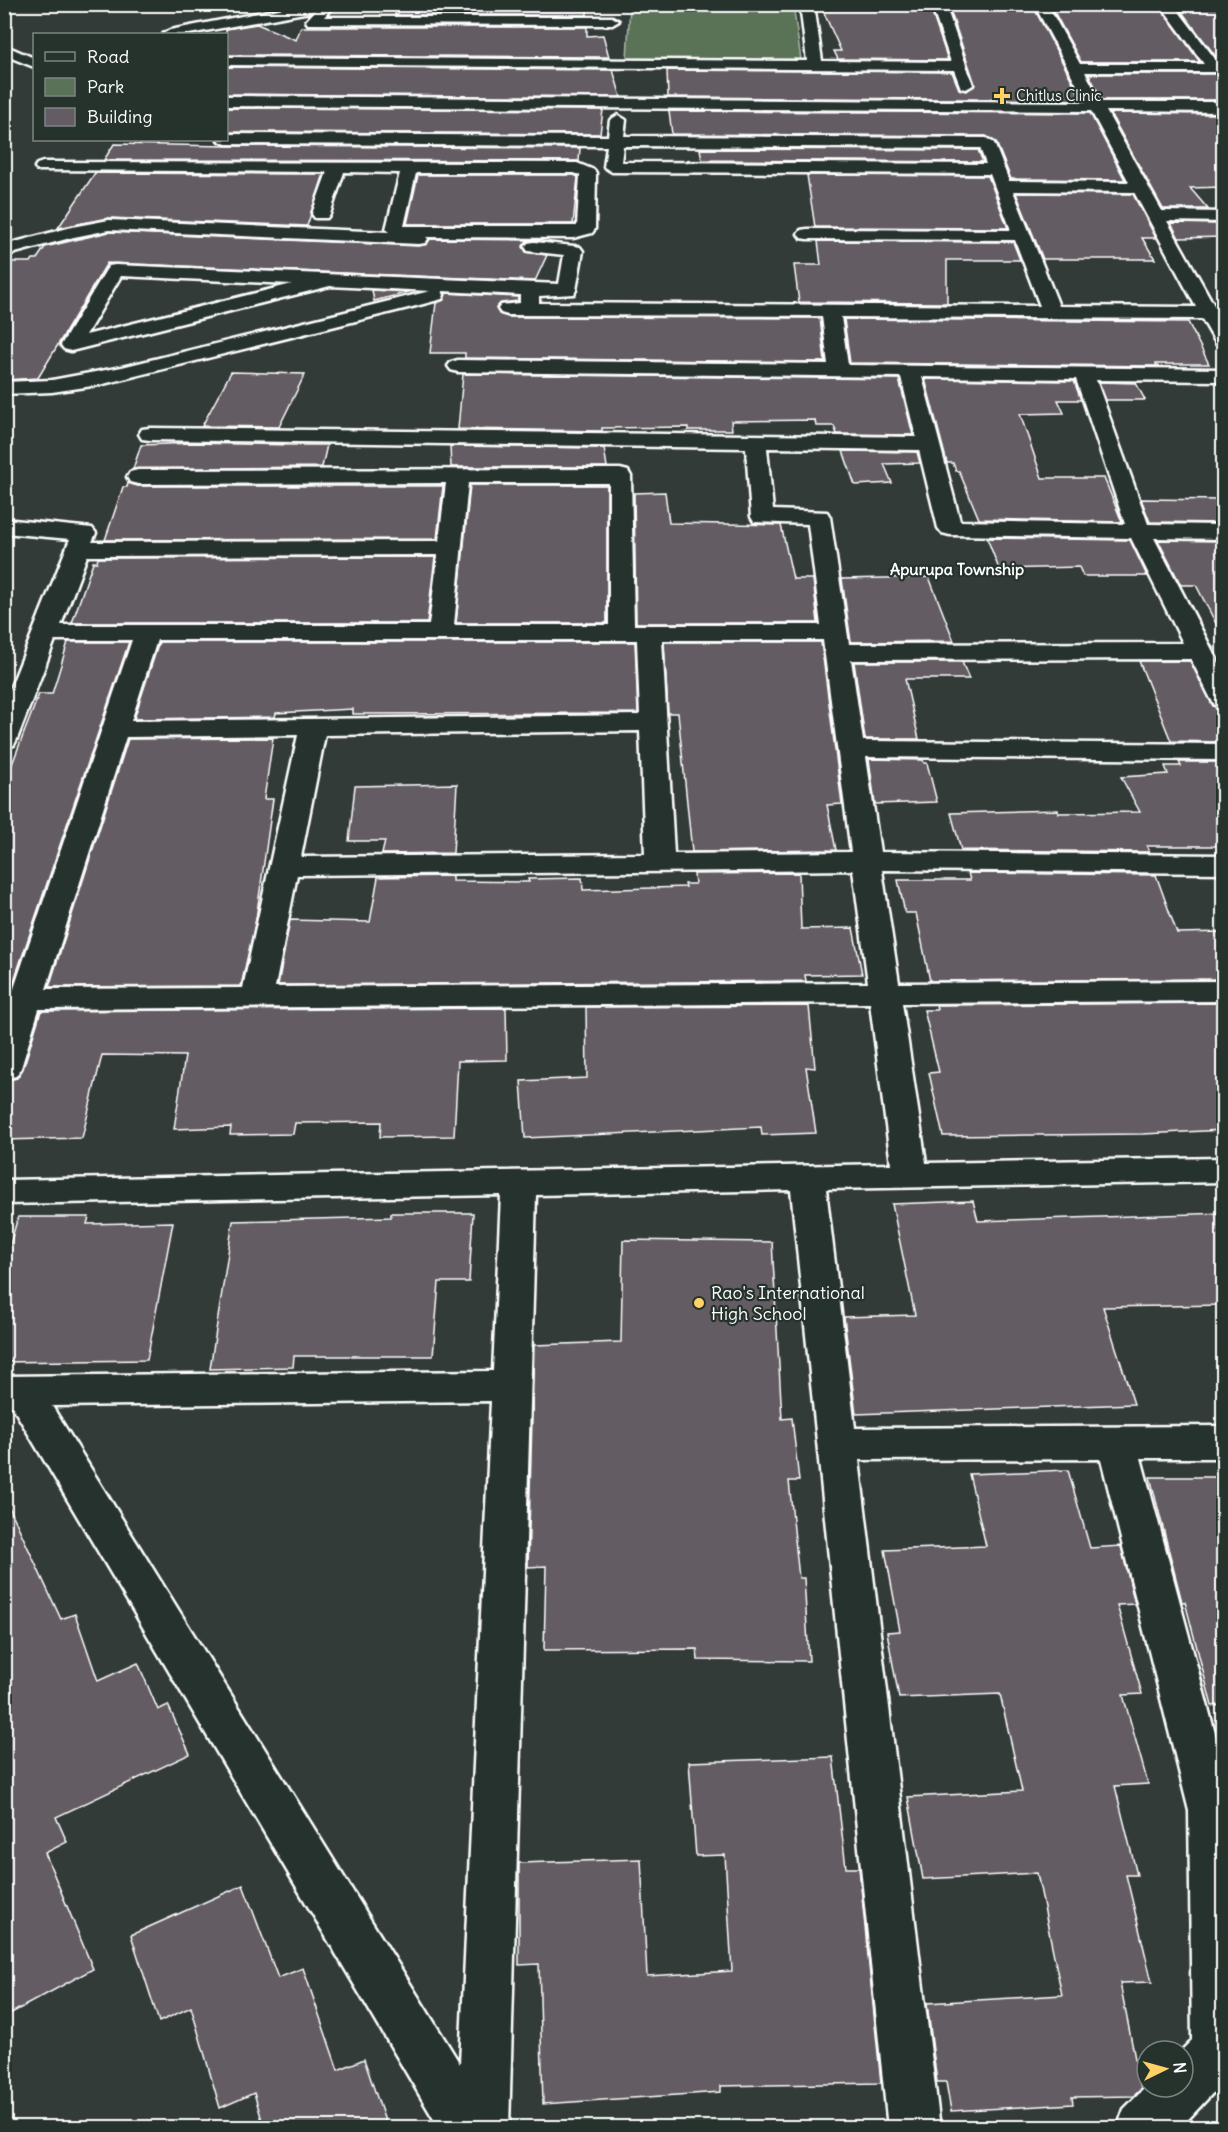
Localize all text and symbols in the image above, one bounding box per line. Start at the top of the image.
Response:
legend [33,33,228,141]
text: Road [87,45,130,68]
text: Park [87,75,124,98]
place label: Chitlus Clinic [1016,86,1102,105]
marker: Chitlus Clinic [993,87,1011,105]
text: Building [87,105,152,128]
district label: Apurupa Township [890,559,1024,580]
place label: Rao's International High School [711,1281,865,1325]
marker: Rao's International High School [692,1296,706,1310]
north arrow [1135,2039,1195,2099]
text: N [1169,2061,1190,2074]

